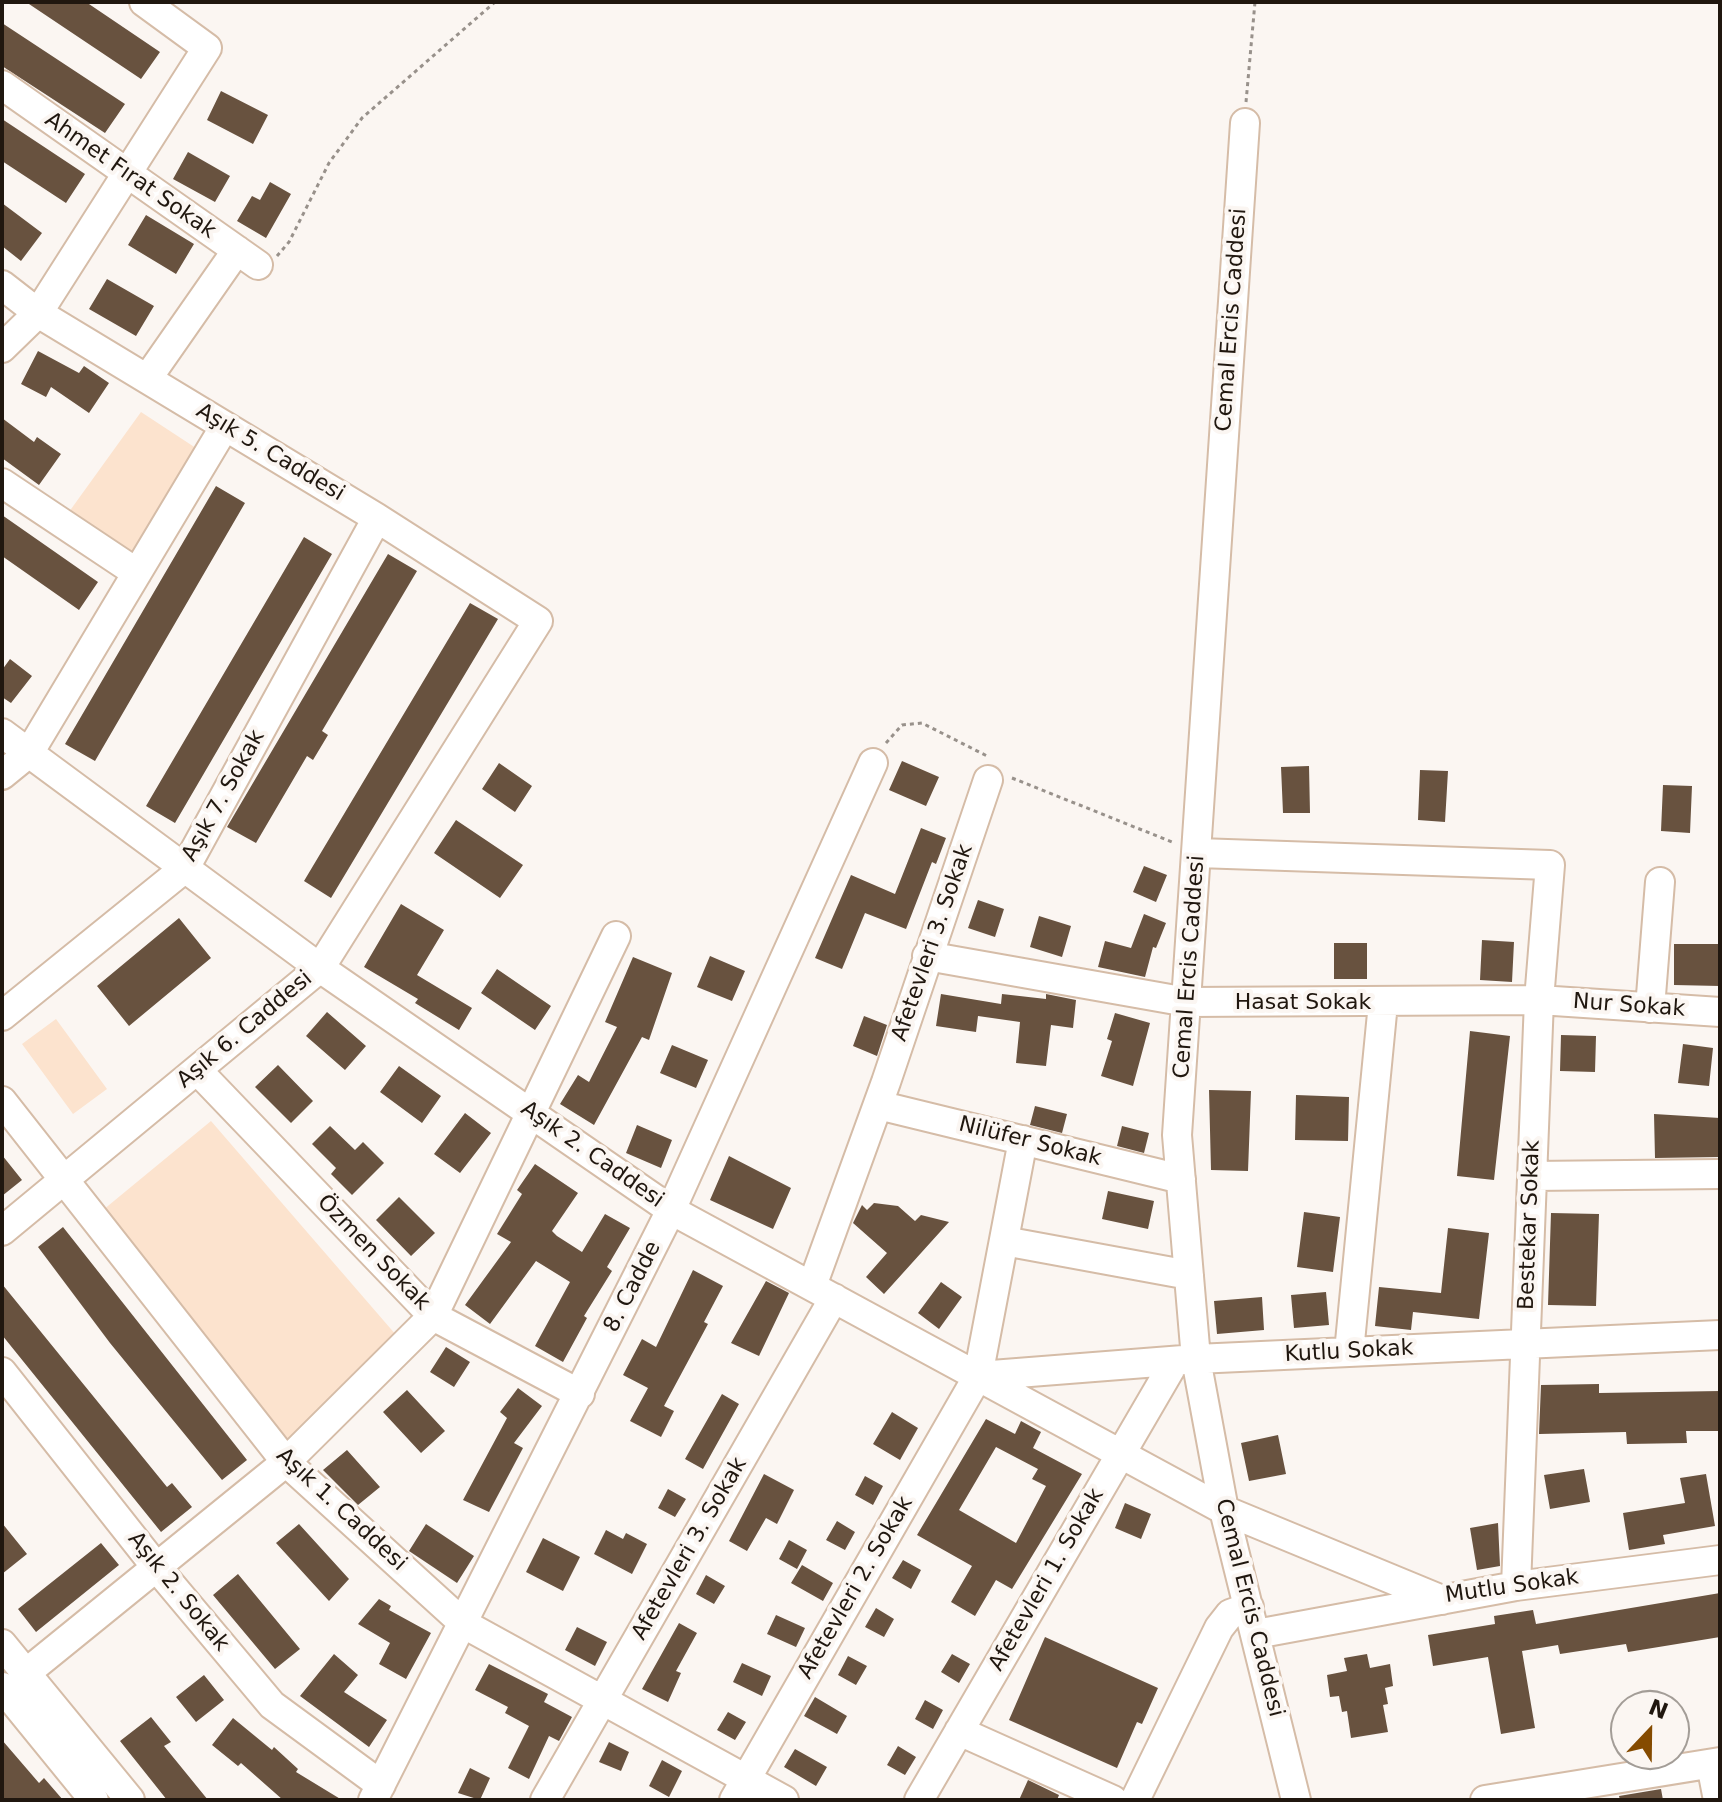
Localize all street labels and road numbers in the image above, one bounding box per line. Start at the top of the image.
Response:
street label: Ahmet Fırat Sokak [39,107,221,245]
street label: Cemal Ercis Caddesi [1211,207,1253,433]
street label: Aşık 5. Caddesi [191,398,349,508]
street label: Aşık 7. Sokak [177,726,271,866]
street label: Afetevleri 3. Sokak [887,841,979,1045]
street label: Cemal Ercis Caddesi [1169,854,1211,1080]
street label: Aşık 6. Caddesi [172,966,318,1094]
street label: Nur Sokak [1572,989,1686,1023]
street label: Hasat Sokak [1235,990,1371,1016]
street label: Aşık 2. Caddesi [516,1096,668,1214]
street label: Nilüfer Sokak [956,1112,1104,1172]
street label: Bestekar Sokak [1514,1140,1546,1310]
street label: Özmen Sokak [311,1190,435,1316]
street label: 8. Cadde [599,1237,667,1337]
street label: Kutlu Sokak [1284,1335,1414,1369]
street label: Aşık 1. Caddesi [270,1443,412,1577]
street label: Afetevleri 3. Sokak [627,1453,753,1645]
street label: Afetevleri 1. Sokak [984,1484,1110,1676]
street label: Afetevleri 2. Sokak [793,1492,919,1684]
street label: Cemal Ercis Caddesi [1209,1496,1289,1720]
street label: Aşık 2. Sokak [122,1527,234,1657]
street label: Mutlu Sokak [1444,1565,1580,1609]

